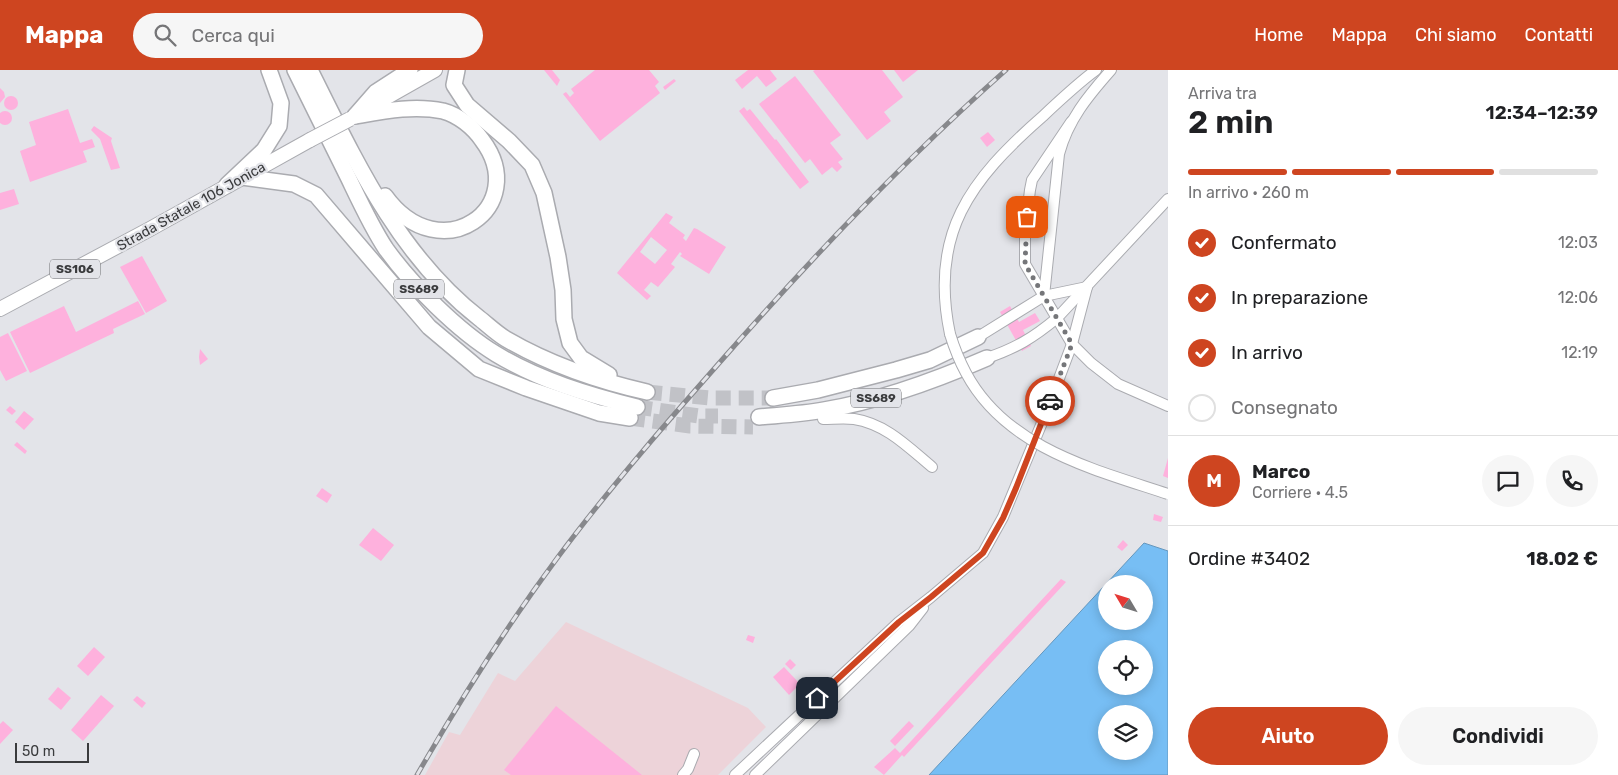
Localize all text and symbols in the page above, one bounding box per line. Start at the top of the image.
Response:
search box [133,13,483,58]
text: Mappa [25,21,103,49]
icon: search [151,21,179,49]
text: Cerca qui [191,24,275,47]
text: Home [1254,24,1303,46]
text: Mappa [1331,24,1387,46]
text: Chi siamo [1415,24,1497,46]
text: Contatti [1525,24,1593,46]
text: Arriva tra [1188,84,1257,103]
text: 12:34–12:39 [1486,101,1598,124]
text: 2 min [1188,103,1273,141]
street label: Strada Statale 106 Jonica [114,158,269,254]
text: In arrivo · 260 m [1188,183,1309,202]
pin [1006,196,1048,238]
icon: bag [1013,203,1041,231]
icon: check [1188,229,1216,257]
text: Confermato [1231,231,1337,254]
text: 12:03 [1558,233,1598,252]
road number: SS106 [50,260,100,278]
road number: SS689 [394,280,444,298]
icon: check [1188,284,1216,312]
text: In preparazione [1231,286,1368,309]
text: 12:06 [1558,288,1598,307]
icon: check [1188,339,1216,367]
text: In arrivo [1231,341,1303,364]
text: 12:19 [1561,343,1598,362]
courier [1025,376,1075,426]
icon: car [1036,387,1064,415]
road number: SS689 [851,388,901,408]
text: Consegnato [1231,396,1338,419]
button: chat [1482,455,1534,507]
button: phone [1546,455,1598,507]
text: Marco [1252,460,1310,483]
text: M [1206,469,1222,492]
text: Corriere · 4.5 [1252,483,1348,502]
text: Ordine #3402 [1188,547,1310,570]
text: 18.02 € [1526,547,1598,570]
north arrow [1098,575,1152,630]
map controls [1098,575,1153,760]
button: locate [1098,640,1153,695]
pin [796,677,838,719]
icon: home [803,684,831,712]
button: layers [1098,705,1153,760]
button: Aiuto [1188,707,1388,765]
button: Condividi [1398,707,1598,765]
scale bar [15,740,89,763]
text: 50 m [22,743,55,760]

